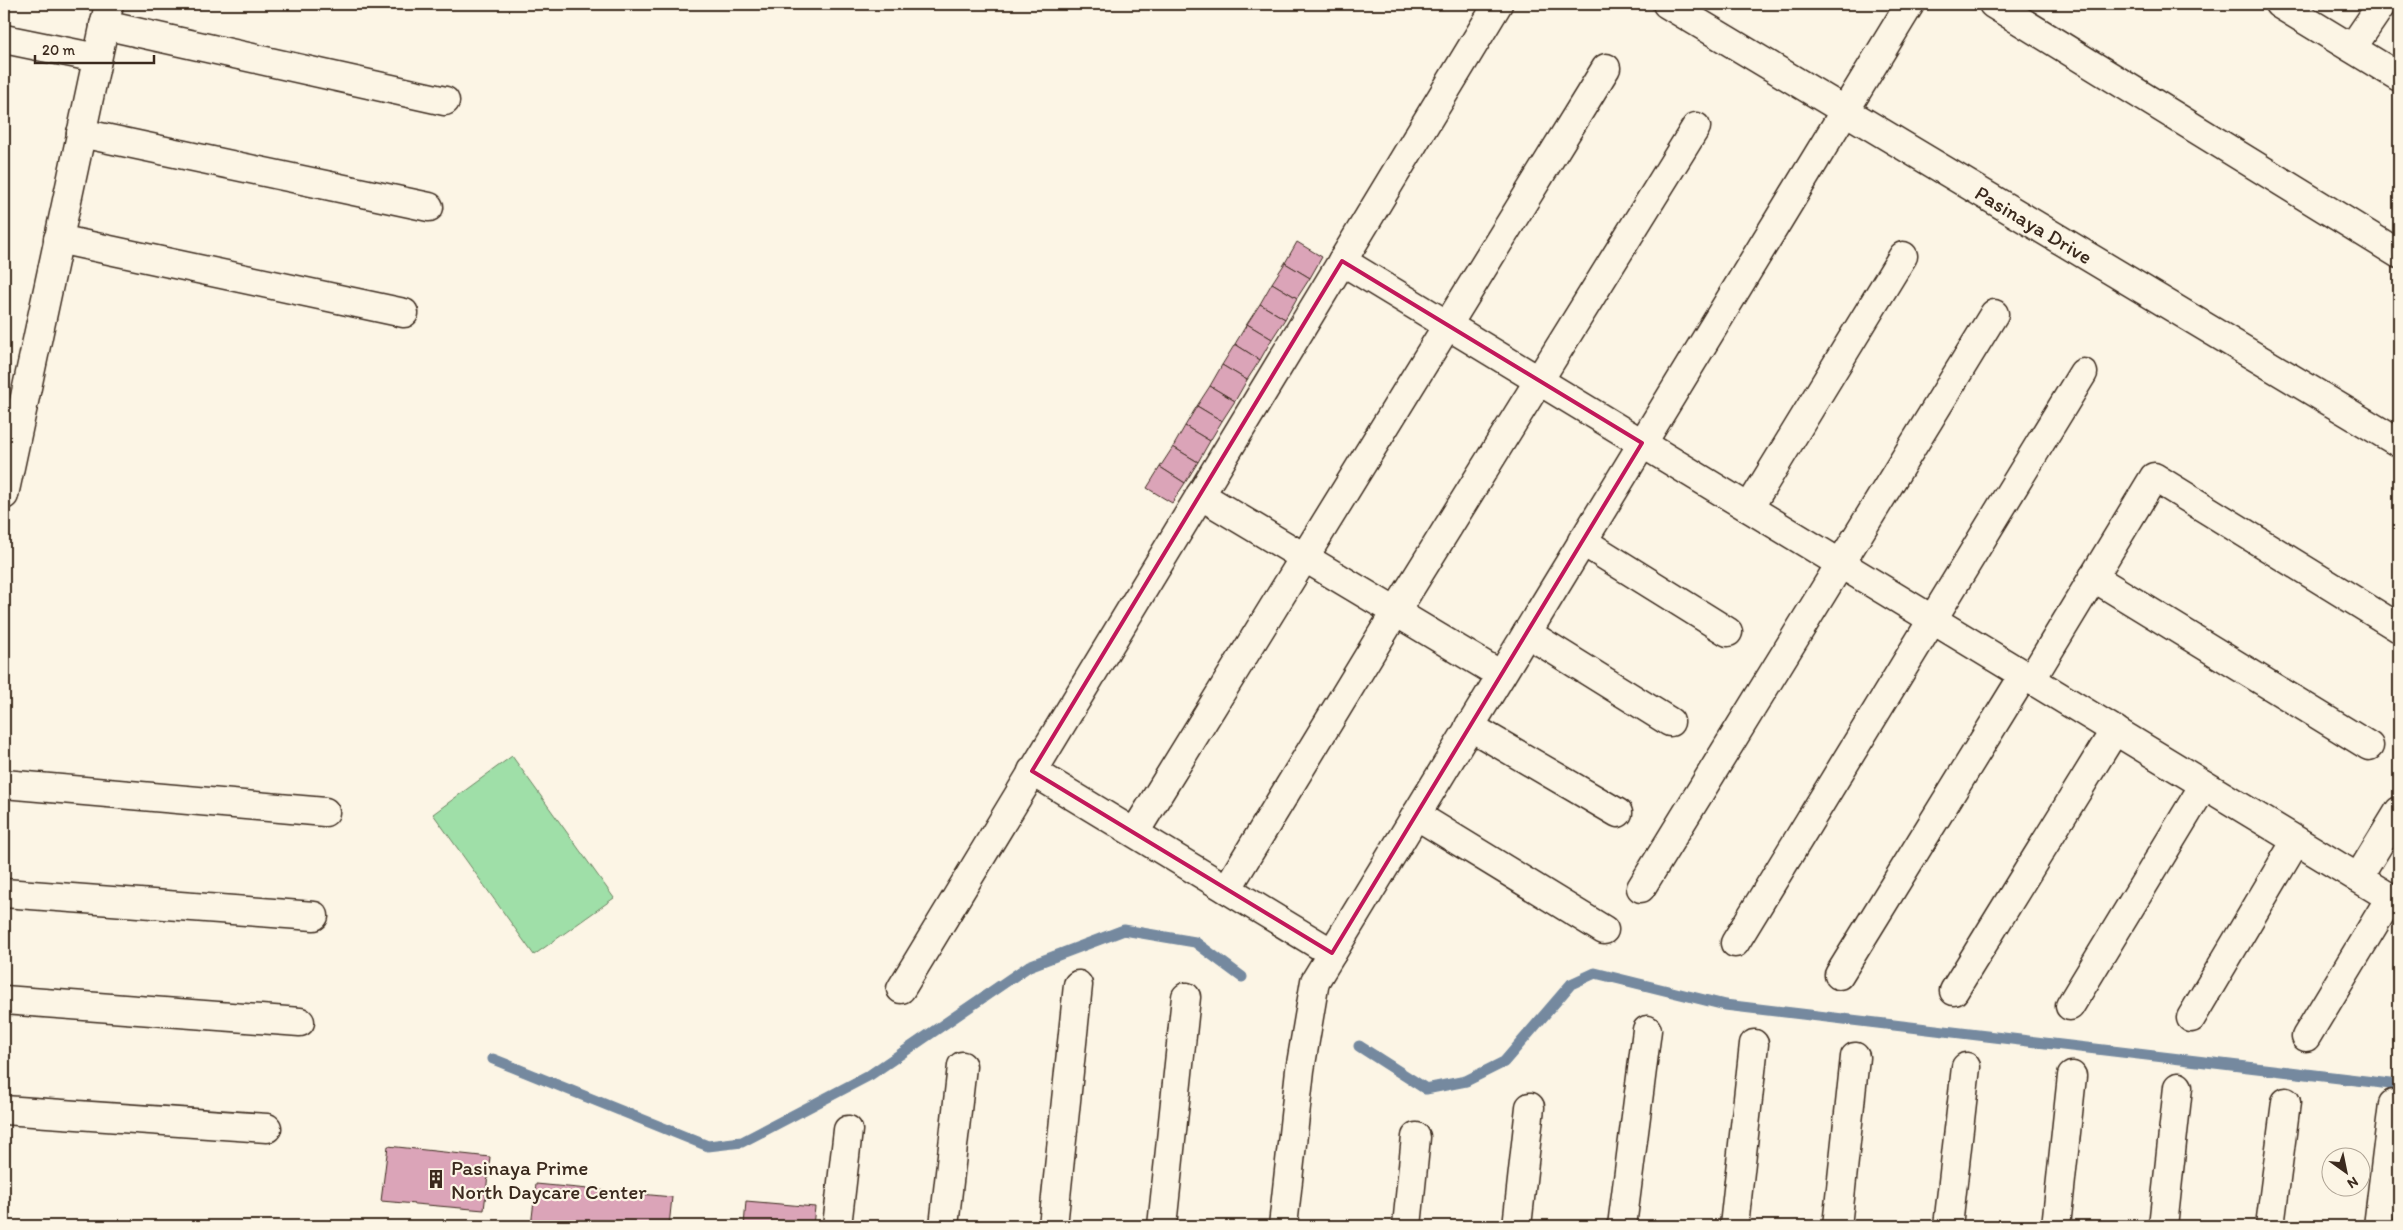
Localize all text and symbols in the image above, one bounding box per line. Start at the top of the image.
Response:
scale bar [35,32,154,64]
text: 20 m [42,41,76,59]
street label: Pasinaya Drive [1971,179,2097,269]
north arrow [2320,1148,2370,1198]
place label: Pasinaya Prime North Daycare Center [451,1155,647,1204]
building icon: Pasinaya Prime North Daycare Center [425,1168,447,1190]
text: N [2344,1173,2361,1192]

